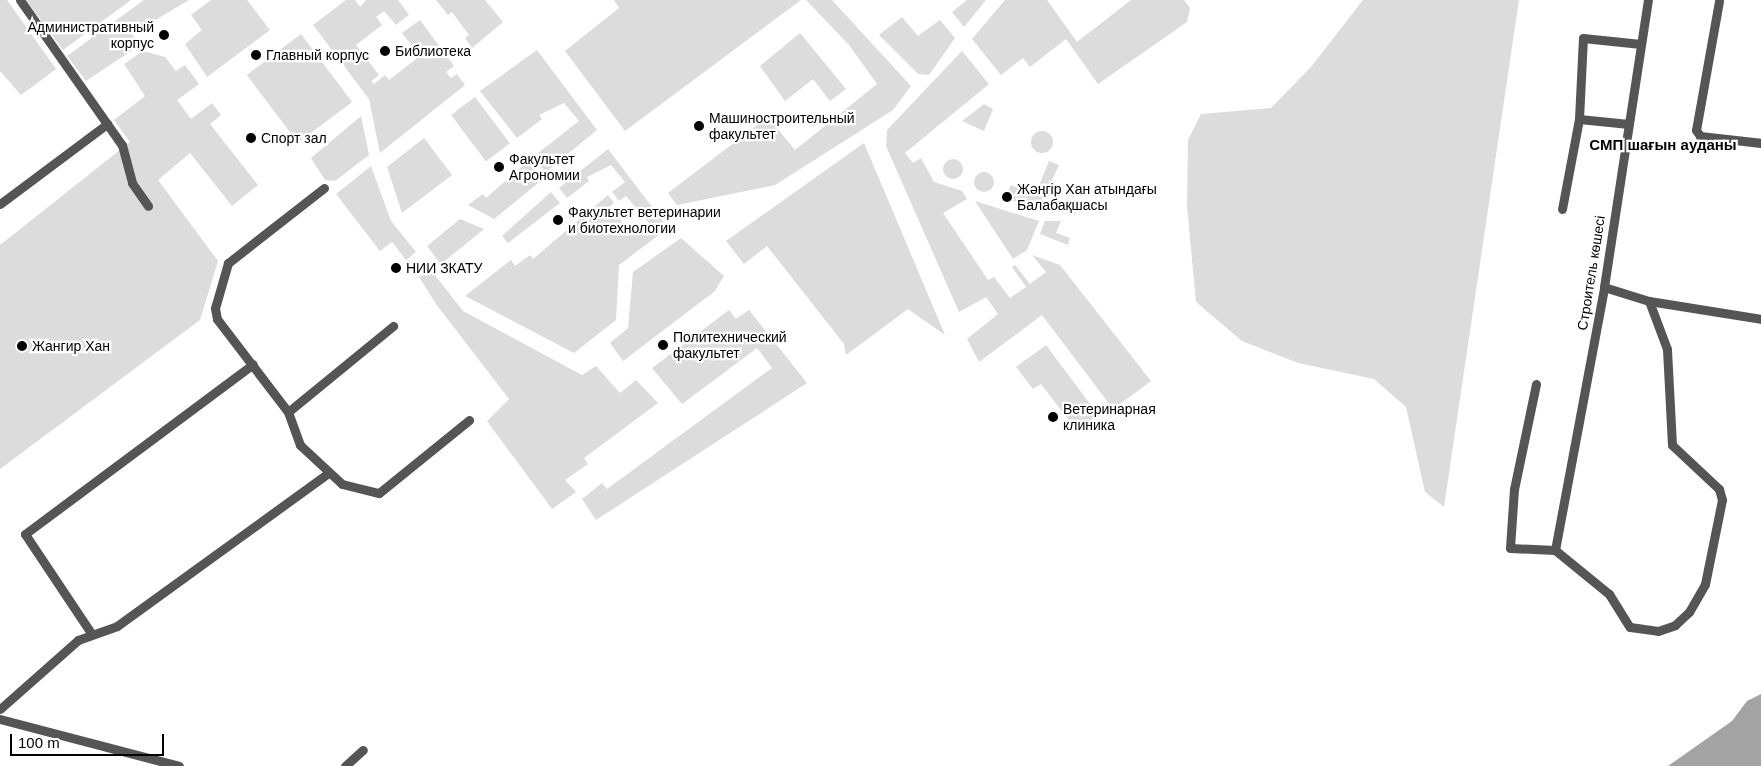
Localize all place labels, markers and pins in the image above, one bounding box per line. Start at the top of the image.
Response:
place label: Административный корпус [28,19,154,52]
marker: Административный корпус [158,29,170,41]
place label: Библиотека [395,43,471,59]
marker: Библиотека [379,45,391,57]
place label: Главный корпус [266,47,369,63]
marker: Главный корпус [250,49,262,61]
place label: Машиностроительный факультет [709,110,855,142]
marker: Машиностроительный факультет [693,120,705,132]
place label: Спорт зал [261,130,327,146]
marker: Спорт зал [245,132,257,144]
place label: Факультет Агрономии [509,151,580,184]
marker: Факультет Агрономии [493,161,505,173]
place label: Жәңгір Хан атындағы Балабақшасы [1017,181,1157,213]
marker: Жәңгір Хан атындағы Балабақшасы [1001,191,1013,203]
place label: Факультет ветеринарии и биотехнологии [568,204,721,236]
marker: Факультет ветеринарии и биотехнологии [552,214,564,226]
place label: НИИ ЗКАТУ [406,260,482,276]
marker: НИИ ЗКАТУ [390,262,402,274]
place label: Политехнический факультет [673,329,787,362]
place label: Жангир Хан [32,338,110,354]
marker: Политехнический факультет [657,339,669,351]
marker: Жангир Хан [16,340,28,352]
place label: Ветеринарная клиника [1063,401,1156,434]
marker: Ветеринарная клиника [1047,411,1059,423]

